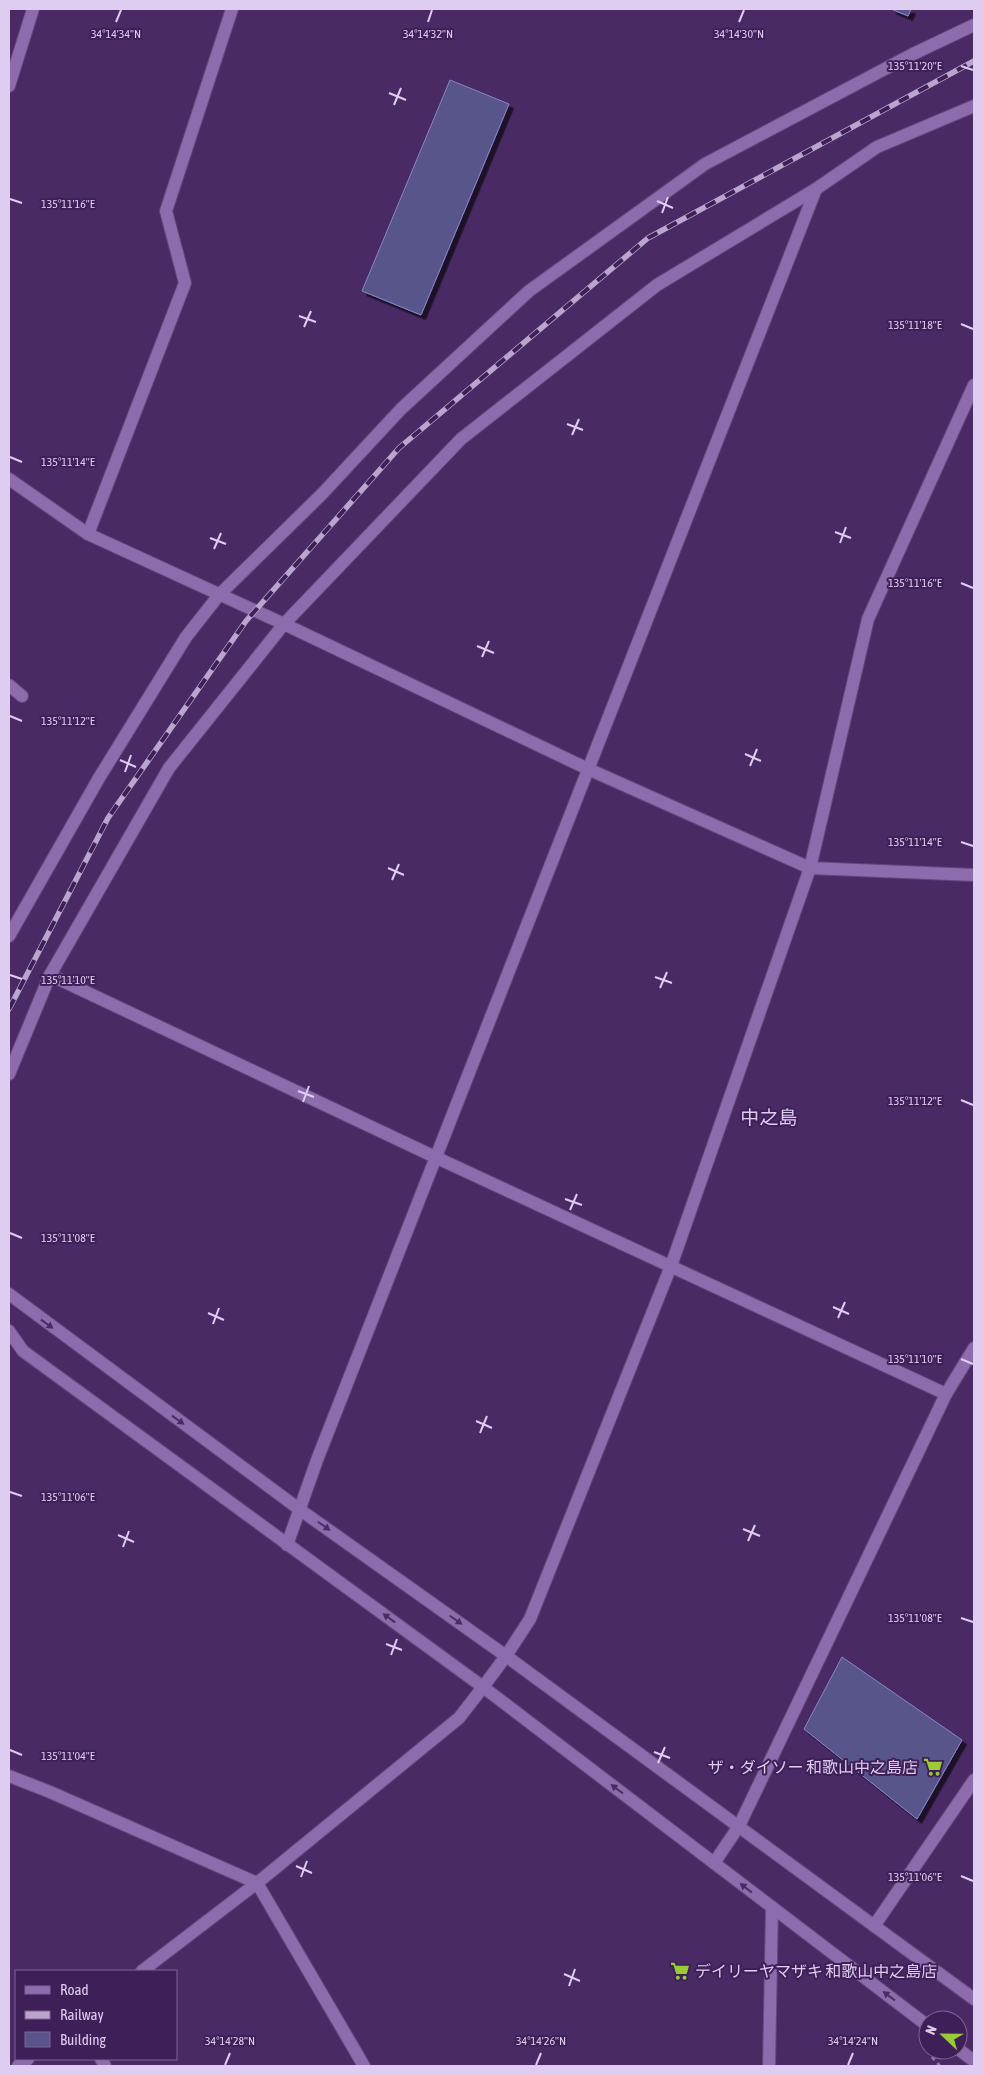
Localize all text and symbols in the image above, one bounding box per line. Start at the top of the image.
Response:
text: 34°14'34"N [91,27,141,41]
text: 34°14'32"N [403,27,453,41]
text: 34°14'30"N [714,27,764,41]
text: 135°11'20"E [888,59,942,73]
text: 135°11'16"E [41,197,95,211]
text: 135°11'18"E [888,318,942,332]
text: 135°11'14"E [41,455,95,469]
text: 135°11'16"E [888,576,942,590]
text: 135°11'12"E [41,714,95,728]
text: 135°11'14"E [888,835,942,849]
text: 135°11'10"E [41,973,95,987]
text: 135°11'12"E [888,1094,942,1108]
district label: 中之島 [740,1106,798,1128]
text: 135°11'08"E [41,1231,95,1245]
one-way arrow [40,1319,54,1329]
text: 135°11'10"E [888,1352,942,1366]
one-way arrow [171,1415,185,1425]
text: 135°11'06"E [41,1490,95,1504]
one-way arrow [317,1521,331,1531]
text: 135°11'08"E [888,1611,942,1625]
one-way arrow [382,1613,395,1623]
one-way arrow [450,1615,463,1625]
text: 135°11'04"E [41,1749,95,1763]
supermarket icon: ザ・ダイソー 和歌山中之島店 [922,1756,944,1778]
place label: ザ・ダイソー 和歌山中之島店 [708,1758,918,1776]
one-way arrow [610,1784,624,1794]
text: 135°11'06"E [888,1870,942,1884]
one-way arrow [740,1882,753,1893]
supermarket icon: デイリーヤマザキ 和歌山中之島店 [669,1960,691,1982]
place label: デイリーヤマザキ 和歌山中之島店 [695,1962,937,1980]
legend [15,1970,178,2060]
text: Road [60,1981,89,1998]
one-way arrow [883,1991,896,2002]
text: Railway [60,2006,104,2023]
north arrow [918,2010,968,2060]
text: N [922,2023,940,2037]
text: Building [60,2031,106,2048]
text: 34°14'28"N [205,2034,255,2048]
text: 34°14'26"N [516,2034,566,2048]
text: 34°14'24"N [828,2034,878,2048]

